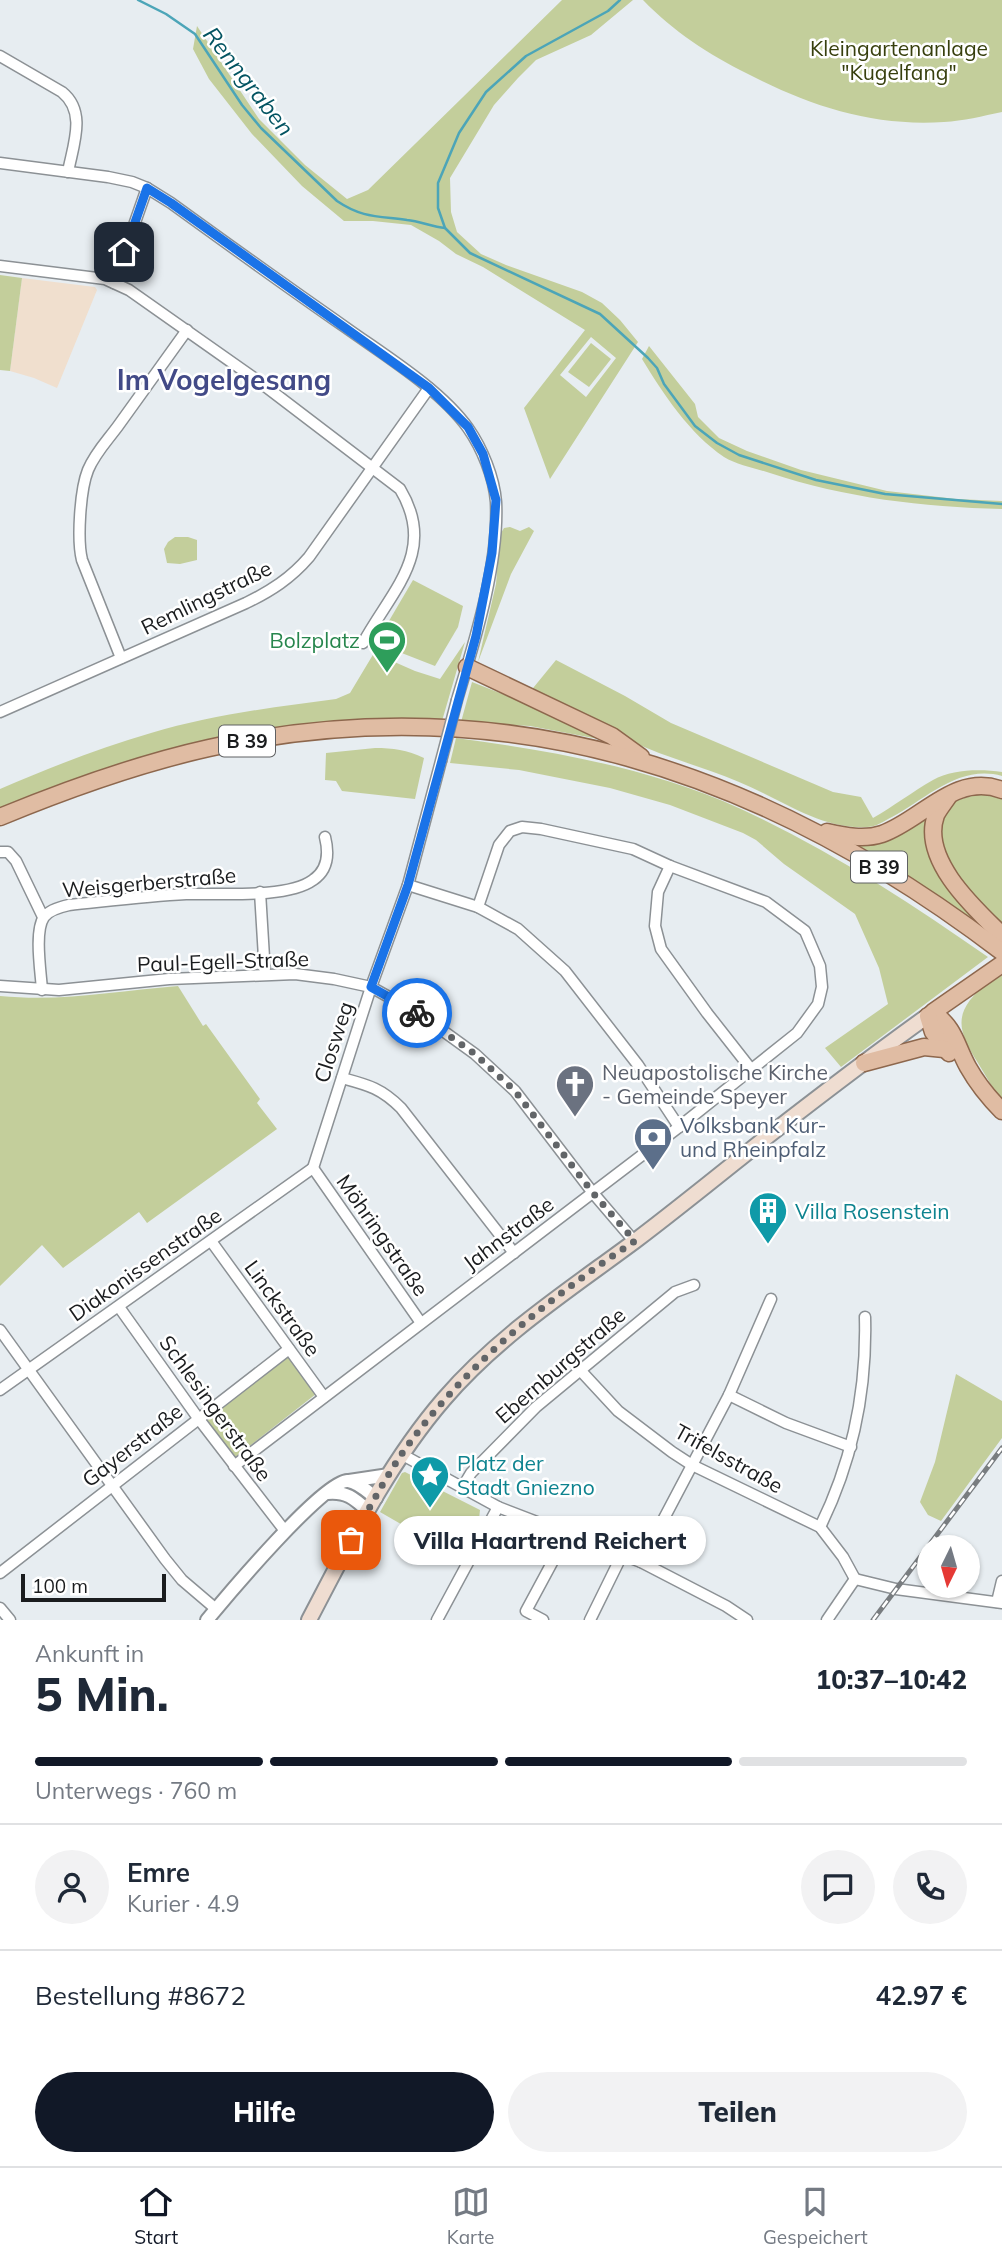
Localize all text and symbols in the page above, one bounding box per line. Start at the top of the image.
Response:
water label: Renngraben [197,21,301,141]
park label: Kleingartenanlage "Kugelfang" [810,35,988,85]
pin [94,222,154,282]
icon: home [105,233,143,271]
district label: Im Vogelgesang [117,362,331,397]
street label: Remlingstraße [137,554,275,640]
sports icon: Bolzplatz [366,619,408,674]
place label: Bolzplatz [269,627,360,653]
road number: B 39 [219,726,275,756]
road number: B 39 [851,852,907,882]
street label: Weisgerberstraße [61,861,237,903]
street label: Paul-Egell-Straße [137,945,309,977]
courier [382,978,452,1048]
icon: bike [398,994,436,1032]
street label: Closweg [308,998,358,1086]
place label: Neuapostolische Kirche - Gemeinde Speyer [602,1059,828,1109]
church icon: Neuapostolische Kirche - Gemeinde Speyer [554,1063,596,1118]
place label: Volksbank Kur- und Rheinpfalz [680,1112,827,1162]
bank icon: Volksbank Kur- und Rheinpfalz [632,1116,674,1171]
street label: Möhringstraße [332,1169,434,1301]
building icon: Villa Rosenstein [747,1190,789,1245]
street label: Jahnstraße [458,1191,558,1275]
place label: Villa Rosenstein [795,1198,949,1224]
street label: Diakonissenstraße [64,1202,226,1326]
street label: Linckstraße [239,1255,327,1361]
street label: Ebernburgstraße [490,1301,630,1429]
street label: Schlesingerstraße [154,1330,278,1486]
street label: Gayerstraße [77,1398,187,1492]
street label: Trifelsstraße [670,1418,788,1498]
place label: Platz der Stadt Gniezno [457,1450,595,1500]
place icon: Platz der Stadt Gniezno [409,1454,451,1509]
pin [321,1510,381,1570]
callout: Villa Haartrend Reichert [393,1516,704,1564]
icon: bag [332,1521,370,1559]
text: Villa Haartrend Reichert [414,1526,686,1555]
north arrow [917,1535,980,1598]
map controls [917,1535,980,1598]
scale bar [21,1571,166,1603]
text: 100 m [32,1574,88,1598]
text: Ankunft in [35,1639,144,1668]
text: 10:37–10:42 [816,1663,967,1696]
text: 5 Min. [35,1665,169,1723]
text: Unterwegs · 760 m [35,1776,237,1805]
button: person [35,1850,109,1924]
button: chat [801,1850,875,1924]
button: phone [893,1850,967,1924]
text: Emre [127,1856,190,1889]
text: Kurier · 4.9 [127,1889,239,1918]
text: Bestellung #8672 [35,1979,246,2012]
text: 42.97 € [875,1979,967,2012]
button: Hilfe [35,2072,494,2152]
button: Teilen [508,2072,967,2152]
tab: Start [134,2183,178,2249]
tab: Karte [447,2183,494,2249]
tab: Gespeichert [763,2183,868,2249]

